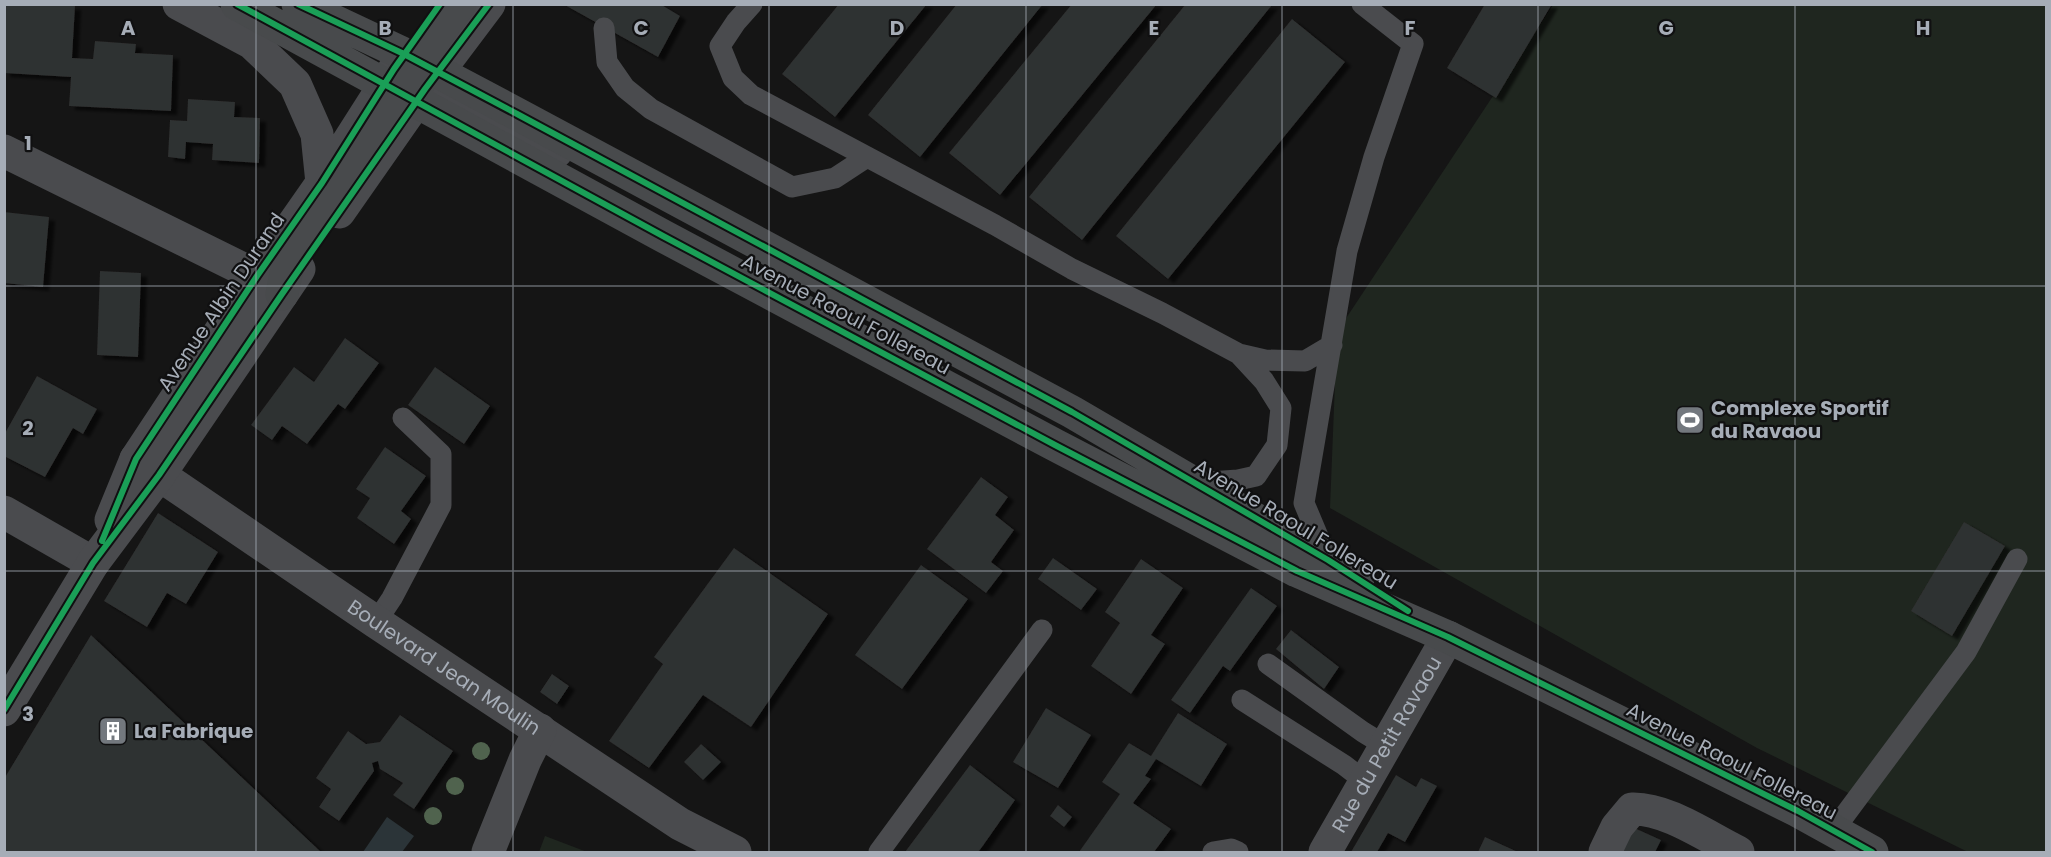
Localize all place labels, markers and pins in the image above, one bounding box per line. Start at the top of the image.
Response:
place label: Complexe Sportif du Ravaou [1711,394,1889,445]
sports icon: Complexe Sportif du Ravaou [1674,404,1706,436]
building icon: La Fabrique [97,715,129,747]
place label: La Fabrique [134,717,253,745]

